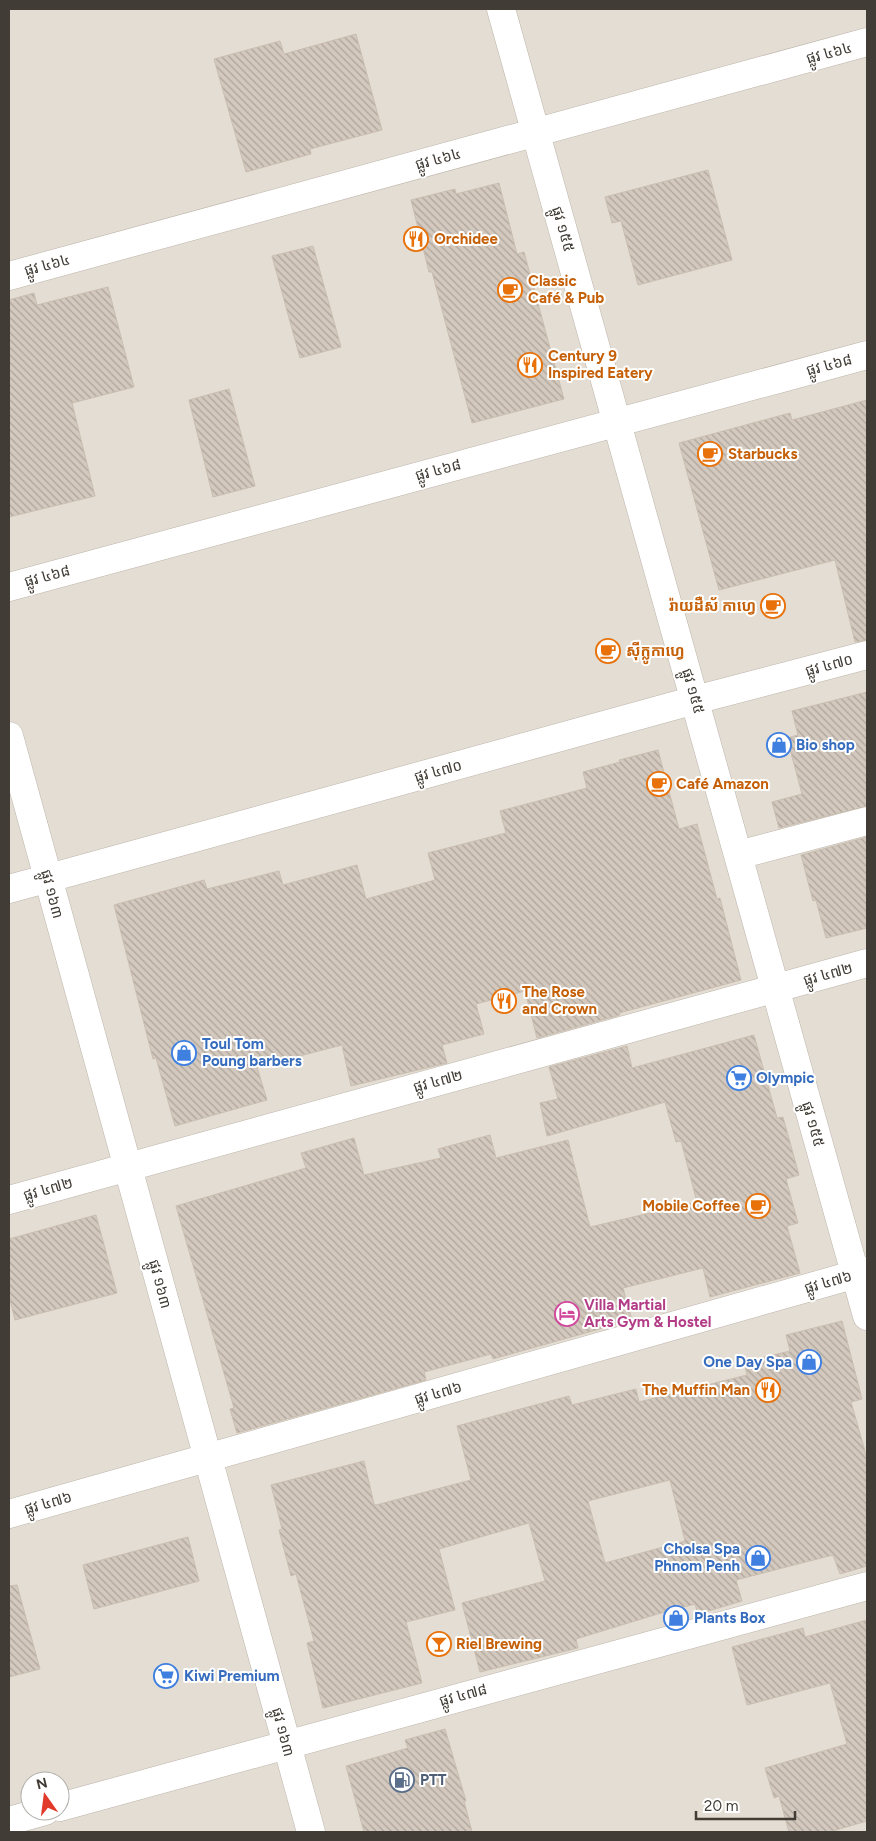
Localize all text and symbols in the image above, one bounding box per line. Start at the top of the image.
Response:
street label: ផ្លូវ ៤៦៤ [804,38,855,72]
street label: ផ្លូវ ៤៦៤ [413,144,464,178]
street label: ផ្លូវ ១៥៥ [544,204,578,255]
restaurant icon: Orchidee [403,226,429,252]
place label: Orchidee [434,230,498,248]
street label: ផ្លូវ ៤៦៤ [22,250,73,284]
place label: Classic Café & Pub [528,272,604,307]
cafe icon: Classic Café & Pub [497,277,523,303]
place label: Century 9 Inspired Eatery [548,347,653,382]
street label: ផ្លូវ ៤៦៨ [804,350,855,384]
restaurant icon: Century 9 Inspired Eatery [517,352,543,378]
cafe icon: Starbucks [697,441,723,467]
place label: Starbucks [728,445,797,463]
street label: ផ្លូវ ៤៦៨ [413,455,464,489]
street label: ផ្លូវ ៤៦៨ [22,561,73,595]
cafe icon: រ៉ាយដឺស័ កាហ្វេ [760,593,786,619]
place label: រ៉ាយដឺស័ កាហ្វេ [669,596,756,615]
cafe icon: ស៊ីក្លូកាហ្វេ [595,638,621,664]
place label: ស៊ីក្លូកាហ្វេ [626,641,685,665]
street label: ផ្លូវ ៤៧០ [803,650,856,684]
street label: ផ្លូវ ១៥៥ [674,666,708,717]
shop icon: Bio shop [766,732,792,758]
place label: Bio shop [796,736,855,754]
street label: ផ្លូវ ៤៧០ [412,756,465,790]
cafe icon: Café Amazon [646,771,672,797]
place label: Café Amazon [676,775,769,793]
street label: ផ្លូវ ១៦៣ [33,867,67,922]
street label: ផ្លូវ ៤៧២ [801,959,856,994]
place label: The Rose and Crown [522,983,597,1018]
restaurant icon: The Rose and Crown [491,988,517,1014]
place label: Toul Tom Poung barbers [202,1035,302,1070]
shop icon: Toul Tom Poung barbers [171,1040,197,1066]
supermarket icon: Olympic [726,1065,752,1091]
street label: ផ្លូវ ៤៧២ [411,1066,466,1101]
place label: Olympic [756,1069,814,1087]
street label: ផ្លូវ ១៥៥ [794,1099,828,1150]
street label: ផ្លូវ ៤៧២ [21,1173,76,1209]
cafe icon: Mobile Coffee [745,1193,771,1219]
place label: Mobile Coffee [642,1197,741,1215]
street label: ផ្លូវ ១៦៣ [141,1257,175,1312]
street label: ផ្លូវ ៤៧៦ [802,1267,855,1302]
place label: Villa Martial Arts Gym & Hostel [584,1296,712,1331]
hotel icon: Villa Martial Arts Gym & Hostel [554,1301,580,1327]
shop icon: One Day Spa [796,1349,822,1375]
place label: One Day Spa [703,1353,792,1371]
restaurant icon: The Muffin Man [755,1377,781,1403]
street label: ផ្លូវ ៤៧៦ [412,1378,465,1413]
place label: The Muffin Man [642,1381,750,1399]
street label: ផ្លូវ ៤៧៦ [22,1488,75,1523]
place label: Cholsa Spa Phnom Penh [654,1540,740,1575]
shop icon: Cholsa Spa Phnom Penh [745,1545,771,1571]
shop icon: Plants Box [663,1605,689,1631]
place label: Plants Box [694,1609,766,1627]
bar icon: Riel Brewing [426,1631,452,1657]
place label: Riel Brewing [456,1635,542,1653]
supermarket icon: Kiwi Premium [153,1663,179,1689]
place label: Kiwi Premium [184,1667,280,1685]
street label: ផ្លូវ ៤៧៨ [437,1680,490,1714]
street label: ផ្លូវ ១៦៣ [264,1705,298,1760]
fuel station icon: PTT [389,1767,415,1793]
north arrow [20,1771,70,1821]
place label: PTT [420,1771,447,1789]
text: N [35,1774,49,1793]
scale bar [696,1788,795,1820]
text: 20 m [704,1797,738,1815]

